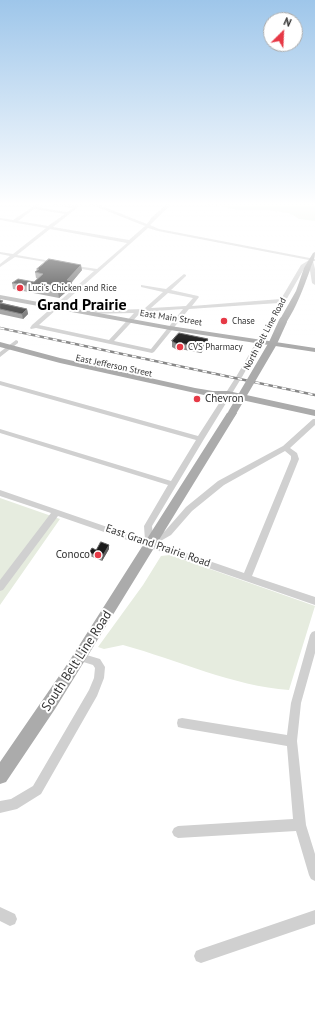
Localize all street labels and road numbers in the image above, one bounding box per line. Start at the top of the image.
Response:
street label: North Belt Line Road [241,296,289,372]
street label: East Main Street [139,308,203,328]
street label: East Jefferson Street [75,353,153,379]
street label: East Grand Prairie Road [104,522,212,570]
street label: South Belt Line Road [39,608,115,714]

